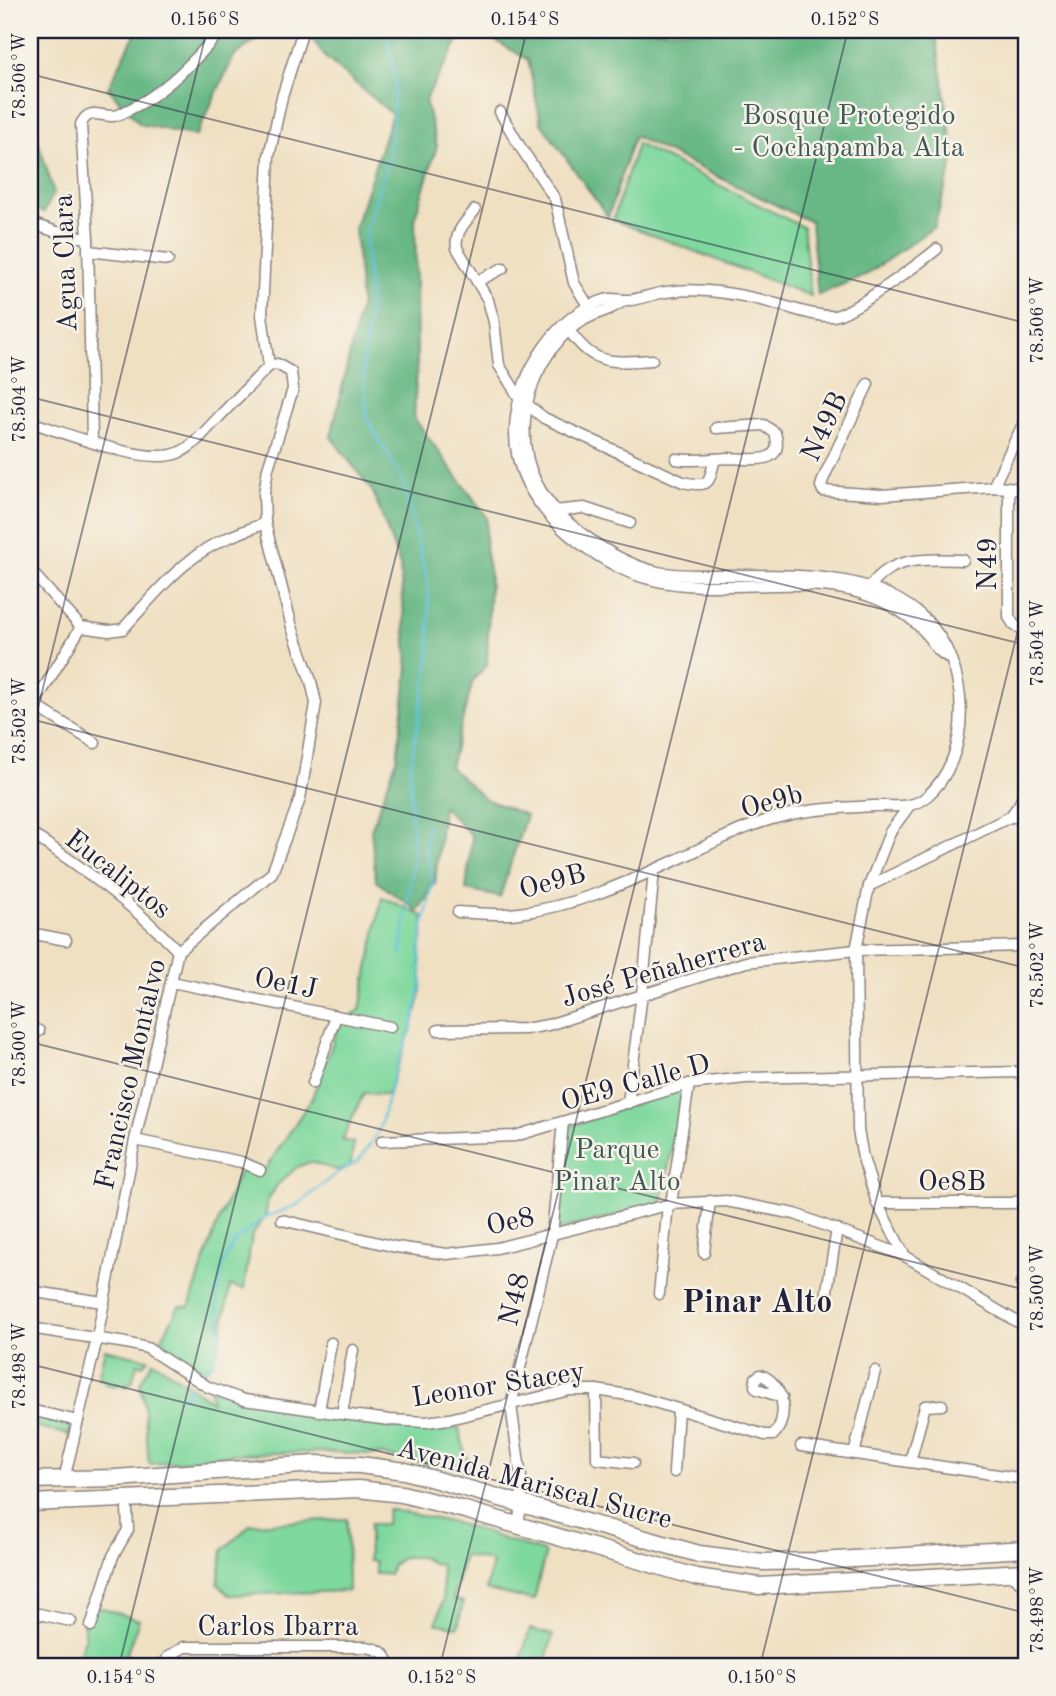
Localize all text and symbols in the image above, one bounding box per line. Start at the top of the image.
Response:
text: 0.156°S [171,11,239,29]
text: 0.154°S [491,11,559,29]
text: 0.152°S [811,11,879,29]
text: 78.506°W [11,33,29,119]
park label: Bosque Protegido - Cochapamba Alta [733,103,965,163]
street label: Agua Clara [51,193,83,333]
text: 78.506°W [1029,277,1047,363]
text: 78.504°W [11,356,29,442]
street label: N49B [798,388,854,466]
street label: N49 [975,537,1003,591]
text: 78.504°W [1029,600,1047,686]
text: 78.502°W [11,678,29,764]
street label: Oe9b [738,781,806,825]
street label: Eucaliptos [59,826,175,925]
street label: Oe9B [516,861,589,905]
text: 78.502°W [1029,922,1047,1008]
street label: José Peñaherrera [559,928,769,1013]
street label: Francisco Montalvo [92,956,172,1193]
street label: Oe1J [251,965,320,1005]
text: 78.500°W [11,1001,29,1087]
street label: OE9 Calle D [558,1051,713,1117]
park label: Parque Pinar Alto [553,1137,681,1197]
street label: Oe8B [918,1169,986,1197]
street label: Oe8 [484,1204,537,1242]
text: 78.500°W [1029,1245,1047,1331]
street label: N48 [496,1270,536,1329]
district label: Pinar Alto [682,1288,832,1320]
text: 78.498°W [11,1323,29,1409]
street label: Leonor Stacey [410,1358,587,1413]
street label: Avenida Mariscal Sucre [394,1435,675,1535]
text: 78.498°W [1029,1567,1047,1653]
street label: Carlos Ibarra [197,1614,359,1642]
text: 0.154°S [87,1669,155,1687]
text: 0.152°S [408,1669,476,1687]
text: 0.150°S [728,1669,796,1687]

